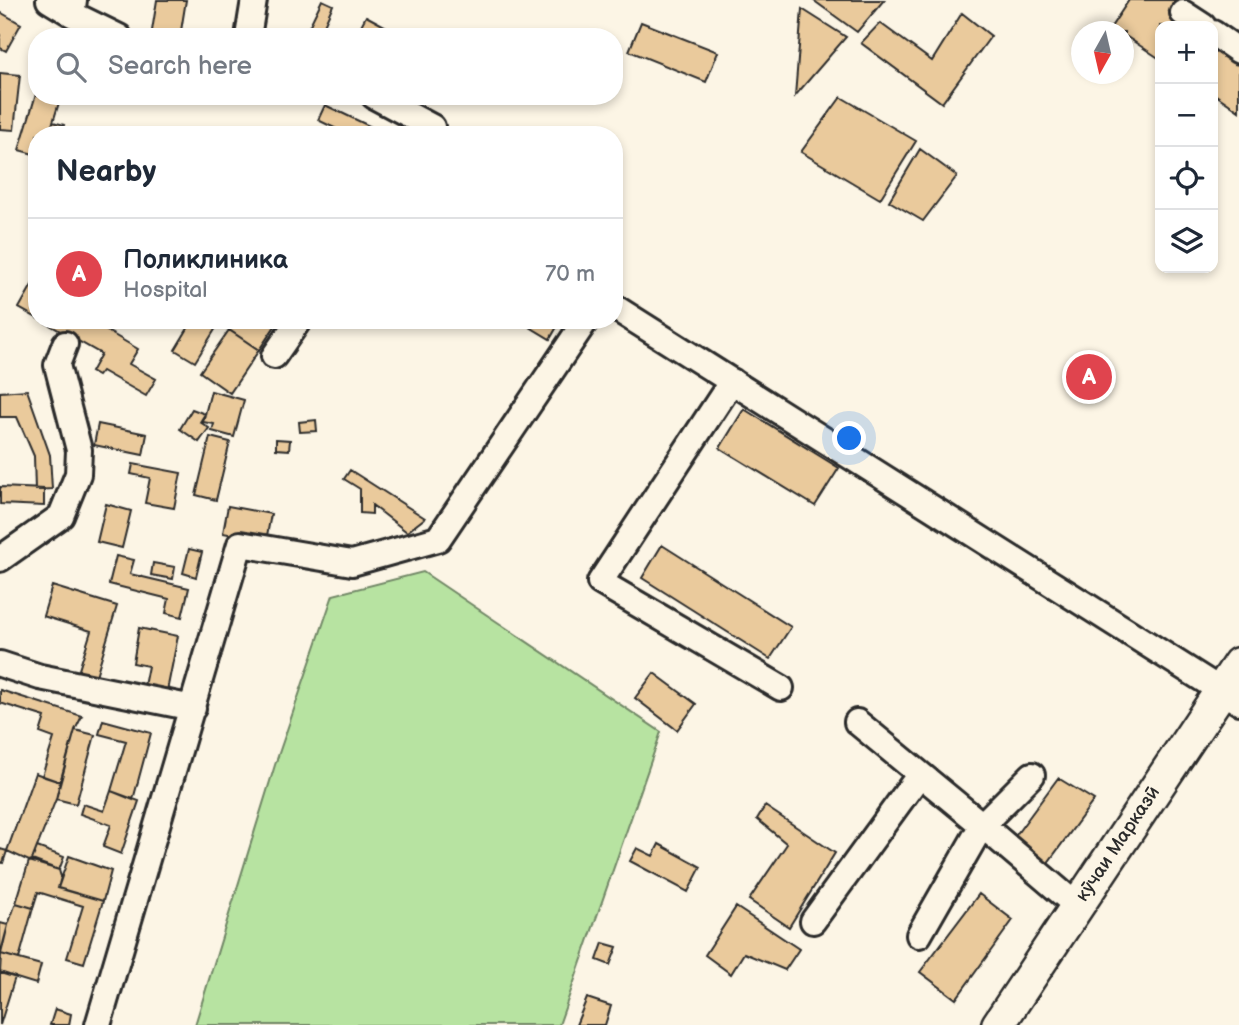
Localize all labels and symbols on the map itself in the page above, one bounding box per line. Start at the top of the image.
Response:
north arrow [1071,21,1134,84]
pin: A [1066,351,1112,403]
your location [832,421,866,455]
street label: кӯчаи Марказӣ [1071,782,1165,906]

